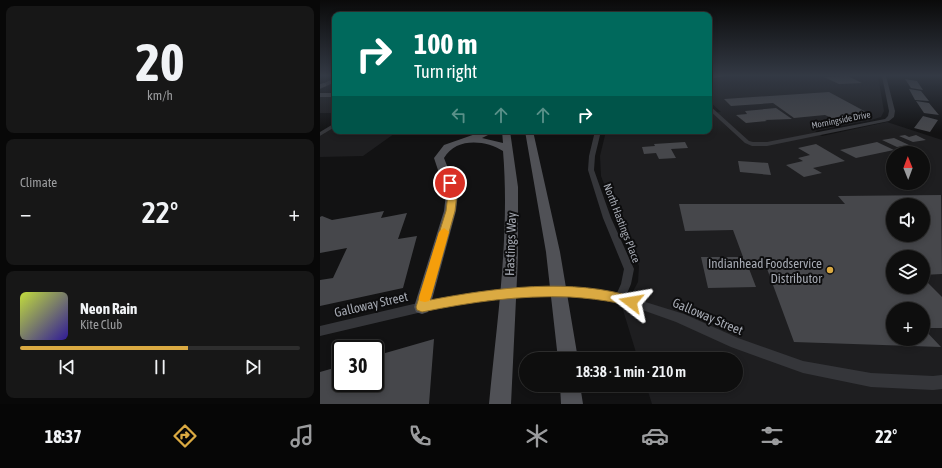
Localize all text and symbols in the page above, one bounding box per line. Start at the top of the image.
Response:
icon: right [348,28,400,80]
text: 100 m [414,28,477,60]
text: 20 [136,32,184,92]
text: Turn right [414,61,477,82]
text: km/h [147,88,173,103]
icon: left [448,104,470,126]
icon: ahead [490,104,512,126]
icon: ahead [532,104,554,126]
icon: right [574,104,596,126]
street label: Morningside Drive [811,109,871,131]
north arrow [886,146,930,190]
map controls [886,146,930,346]
pin [433,166,467,200]
icon: arrive [439,172,461,194]
text: Climate [20,175,57,190]
street label: North Hastings Place [601,182,643,264]
text: 22° [142,195,178,229]
button: sound [886,198,930,242]
text: − [20,200,31,226]
text: + [289,200,300,226]
street label: Hastings Way [502,211,519,276]
button: layers [886,250,930,294]
place label: Indianhead Foodservice Distributor [708,256,822,286]
marker: Indianhead Foodservice Distributor [825,265,835,275]
position arrow [610,281,652,323]
street label: Galloway Street [333,289,410,320]
street label: Galloway Street [670,295,745,338]
text: Neon Rain [80,300,137,317]
button: + [886,302,930,346]
text: Kite Club [80,317,122,332]
speed limit sign: 30 [332,340,384,392]
icon: previous [56,356,78,378]
icon: pause [149,356,171,378]
icon: next [242,356,264,378]
text: 18:38 · 1 min · 210 m [576,363,686,380]
icon: directions [171,422,199,450]
icon: music [288,422,316,450]
icon: phone [406,422,434,450]
icon: climate [523,422,551,450]
icon: car [641,422,669,450]
icon: filters [758,422,786,450]
text: 18:37 [45,426,82,447]
text: 22° [875,426,897,447]

